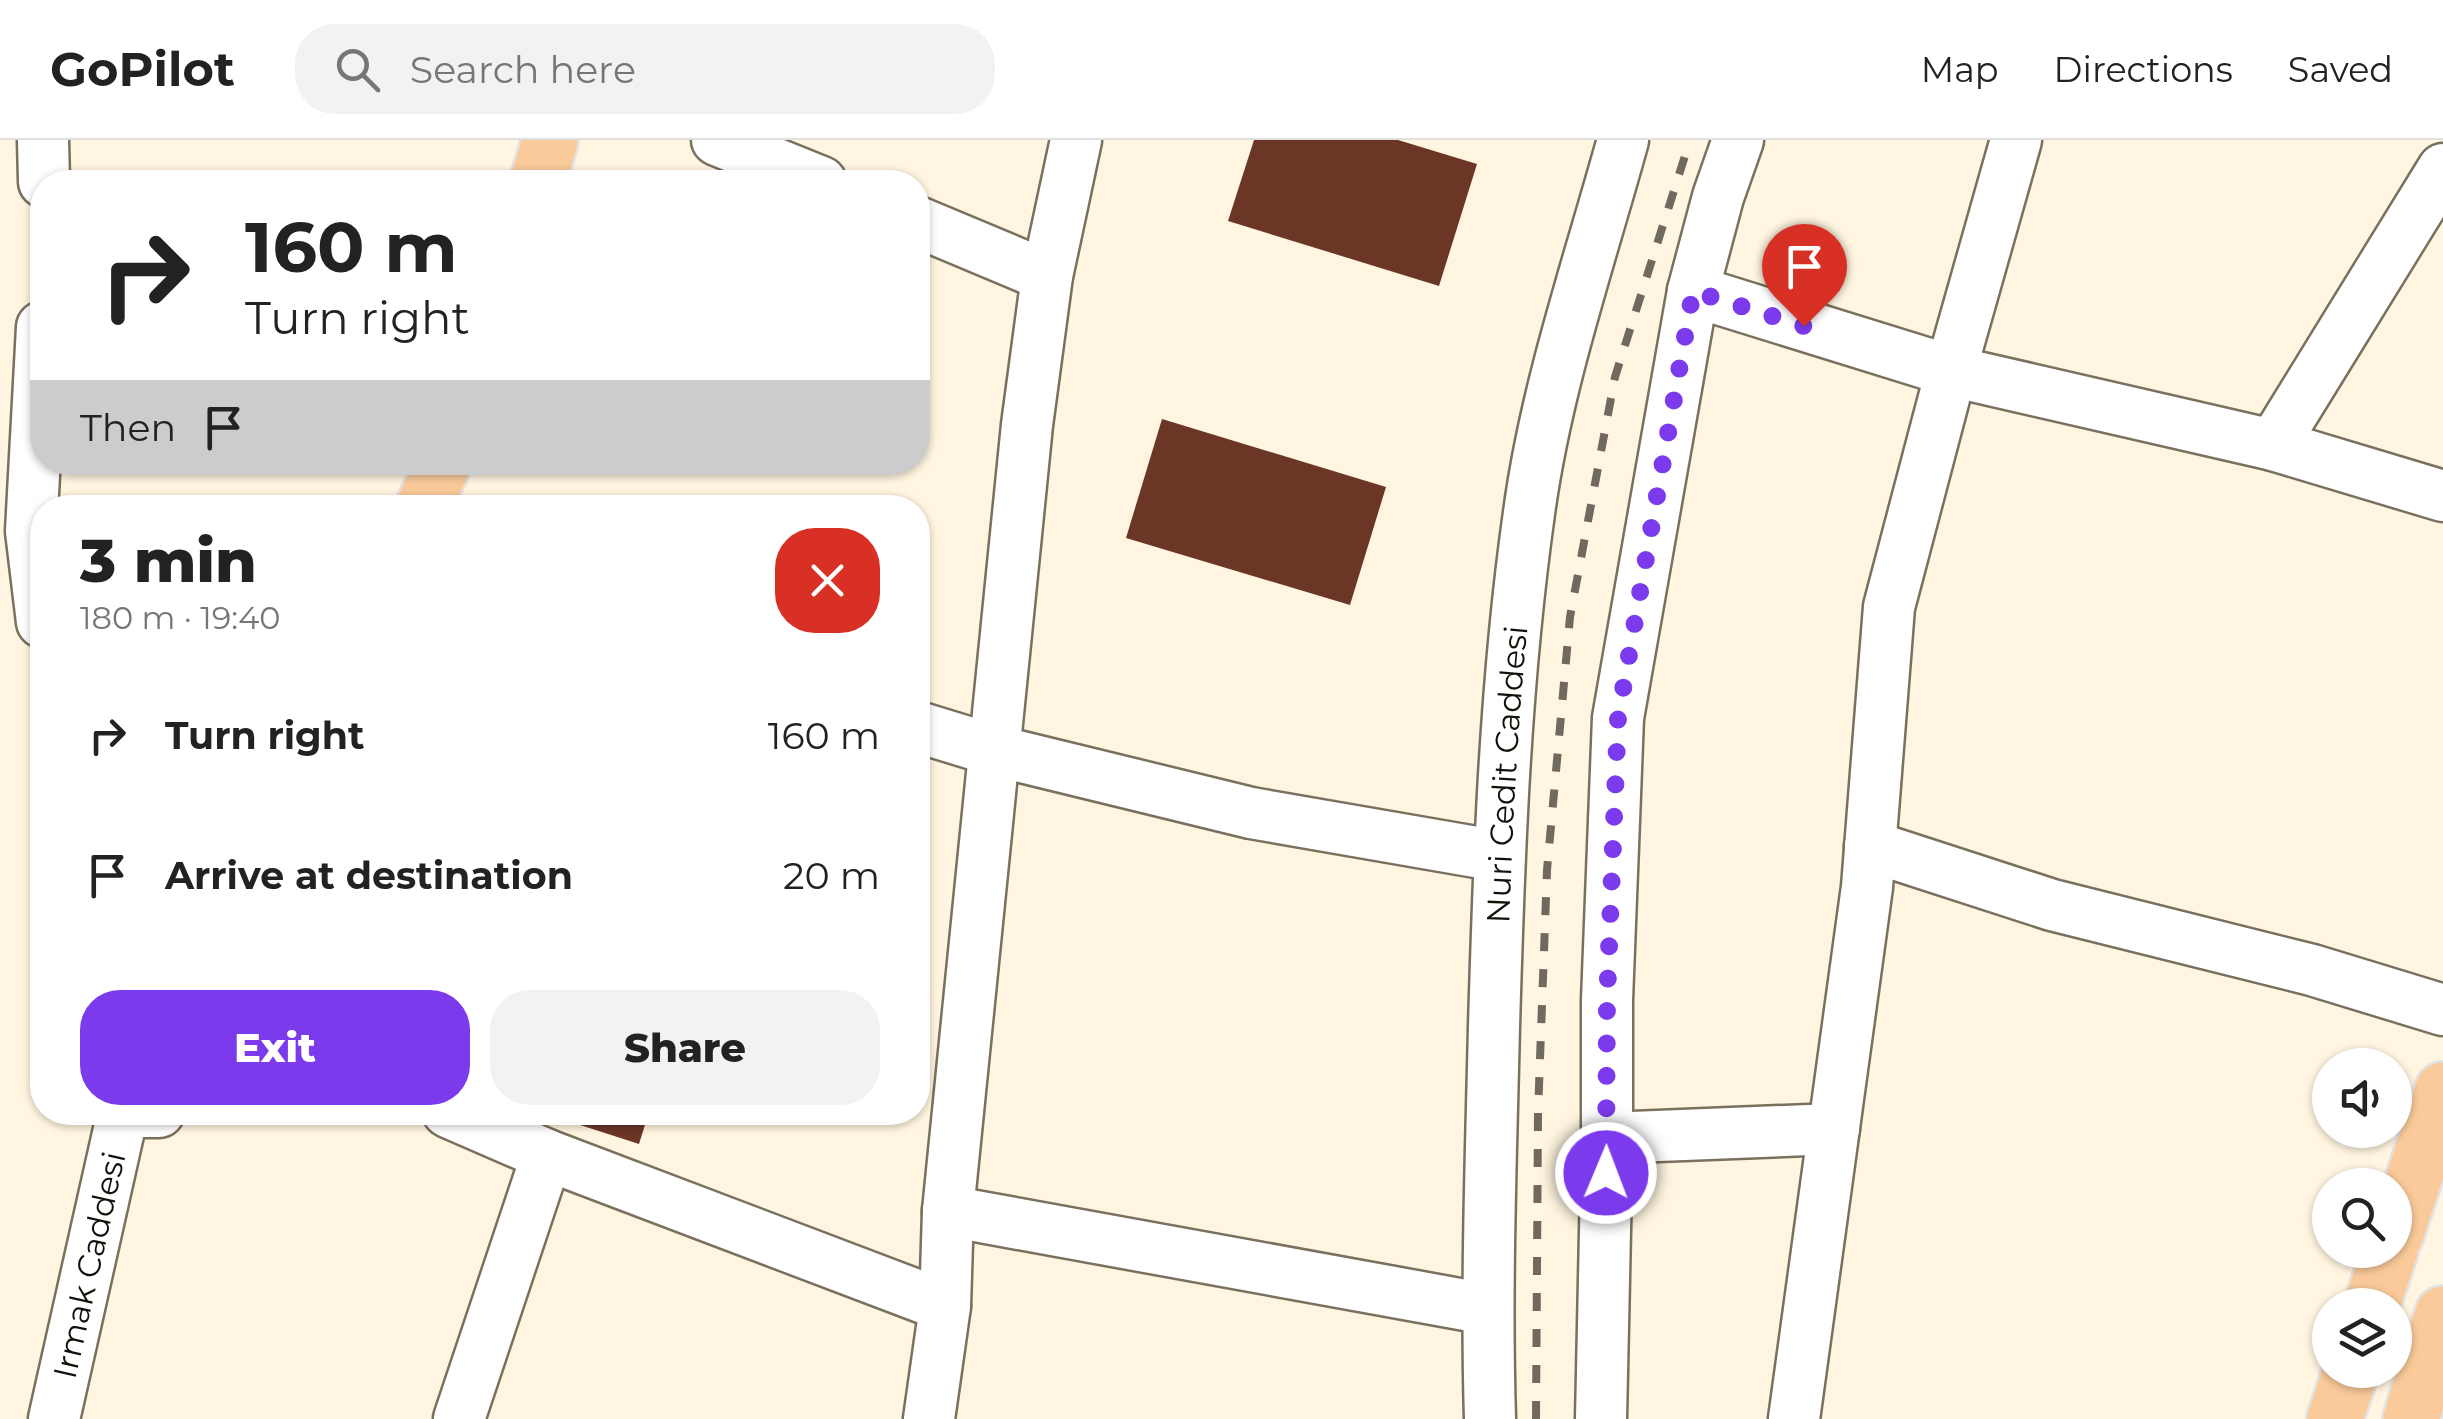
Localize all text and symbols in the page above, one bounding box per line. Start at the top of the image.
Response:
search box [295,24,995,114]
text: GoPilot [50,40,235,98]
icon: search [330,42,385,97]
text: Search here [410,46,636,93]
text: Map [1921,48,1999,91]
text: Directions [2054,48,2233,91]
text: Saved [2288,48,2393,91]
text: 160 m [245,204,458,290]
icon: right [80,210,210,340]
pin [1762,224,1847,327]
icon: arrive [1777,239,1832,294]
text: Turn right [245,290,470,345]
icon: arrive [196,400,251,455]
text: Then [80,404,176,451]
text: 3 min [80,524,257,597]
button: close [775,528,880,633]
text: 180 m · 19:40 [80,598,280,637]
street label: Nuri Cedit Caddesi [1478,624,1535,924]
icon: right [80,708,135,763]
text: Turn right [165,712,364,759]
text: 160 m [768,712,880,759]
icon: arrive [80,848,135,903]
text: Arrive at destination [165,852,573,899]
text: 20 m [783,852,880,899]
button: Exit [80,990,470,1105]
button: Share [490,990,880,1105]
map controls [2312,1048,2412,1388]
button: sound [2312,1048,2412,1148]
position arrow [1554,1121,1658,1225]
street label: Irmak Caddesi [44,1148,133,1382]
button: search [2312,1168,2412,1268]
button: layers [2312,1288,2412,1388]

